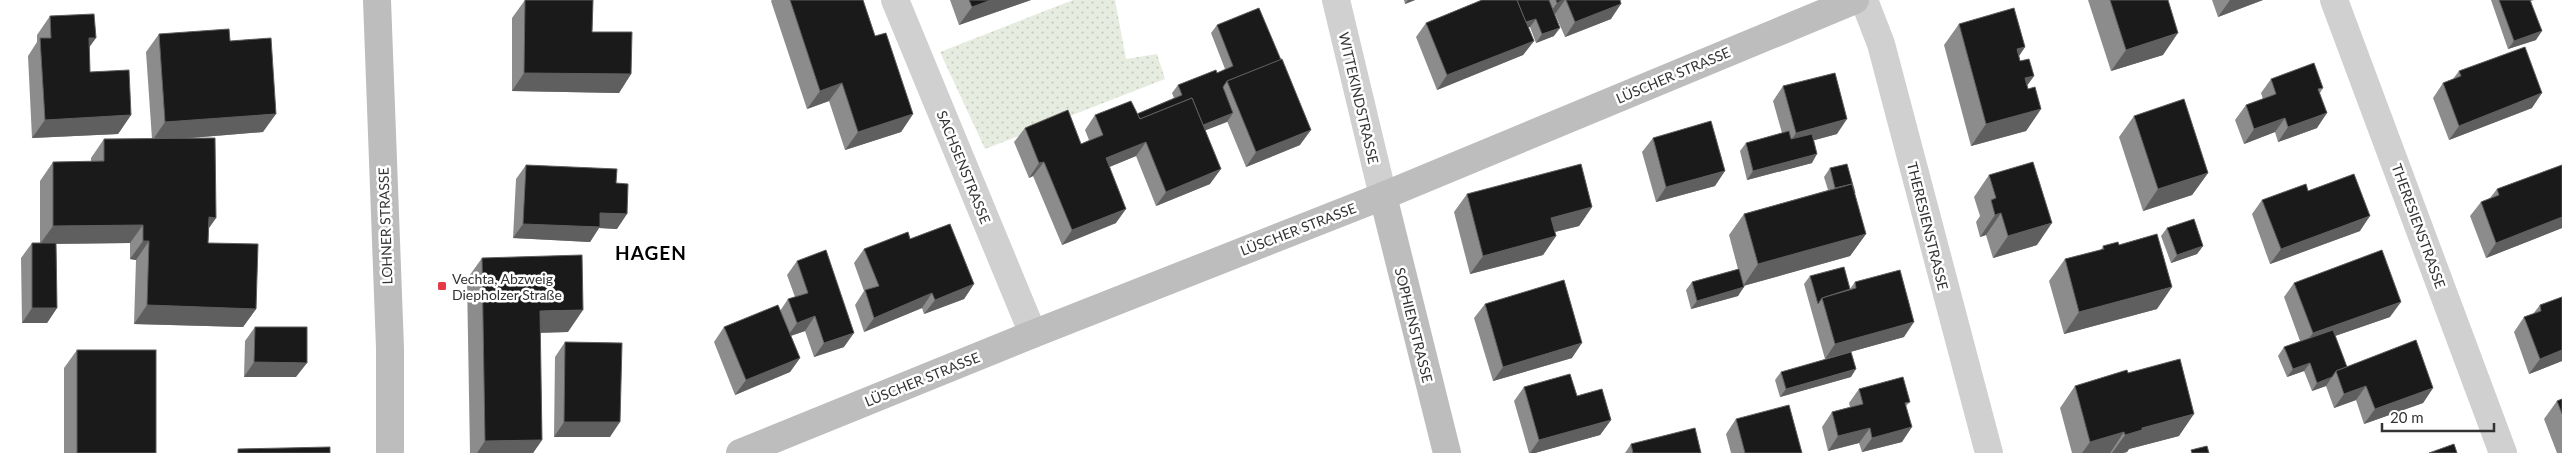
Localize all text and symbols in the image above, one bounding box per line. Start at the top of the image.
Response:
street label: WITTEKINDSTRASSE [1336,30,1382,166]
street label: LÜSCHER STRASSE [1613,43,1733,107]
street label: SACHSENSTRASSE [934,108,994,226]
street label: THERESIENSTRASSE [1904,160,1952,292]
street label: THERESIENSTRASSE [2389,161,2449,291]
street label: LOHNER STRASSE [374,167,396,285]
street label: LÜSCHER STRASSE [1238,199,1358,259]
district label: HAGEN [615,241,687,264]
street label: SOPHIENSTRASSE [1391,266,1437,384]
place label: Vechta, Abzweig Diepholzer Straße [452,270,562,303]
marker: Vechta, Abzweig Diepholzer Straße [436,280,448,292]
street label: LÜSCHER STRASSE [862,348,982,410]
scale bar [2382,400,2494,432]
text: 20 m [2390,408,2424,426]

